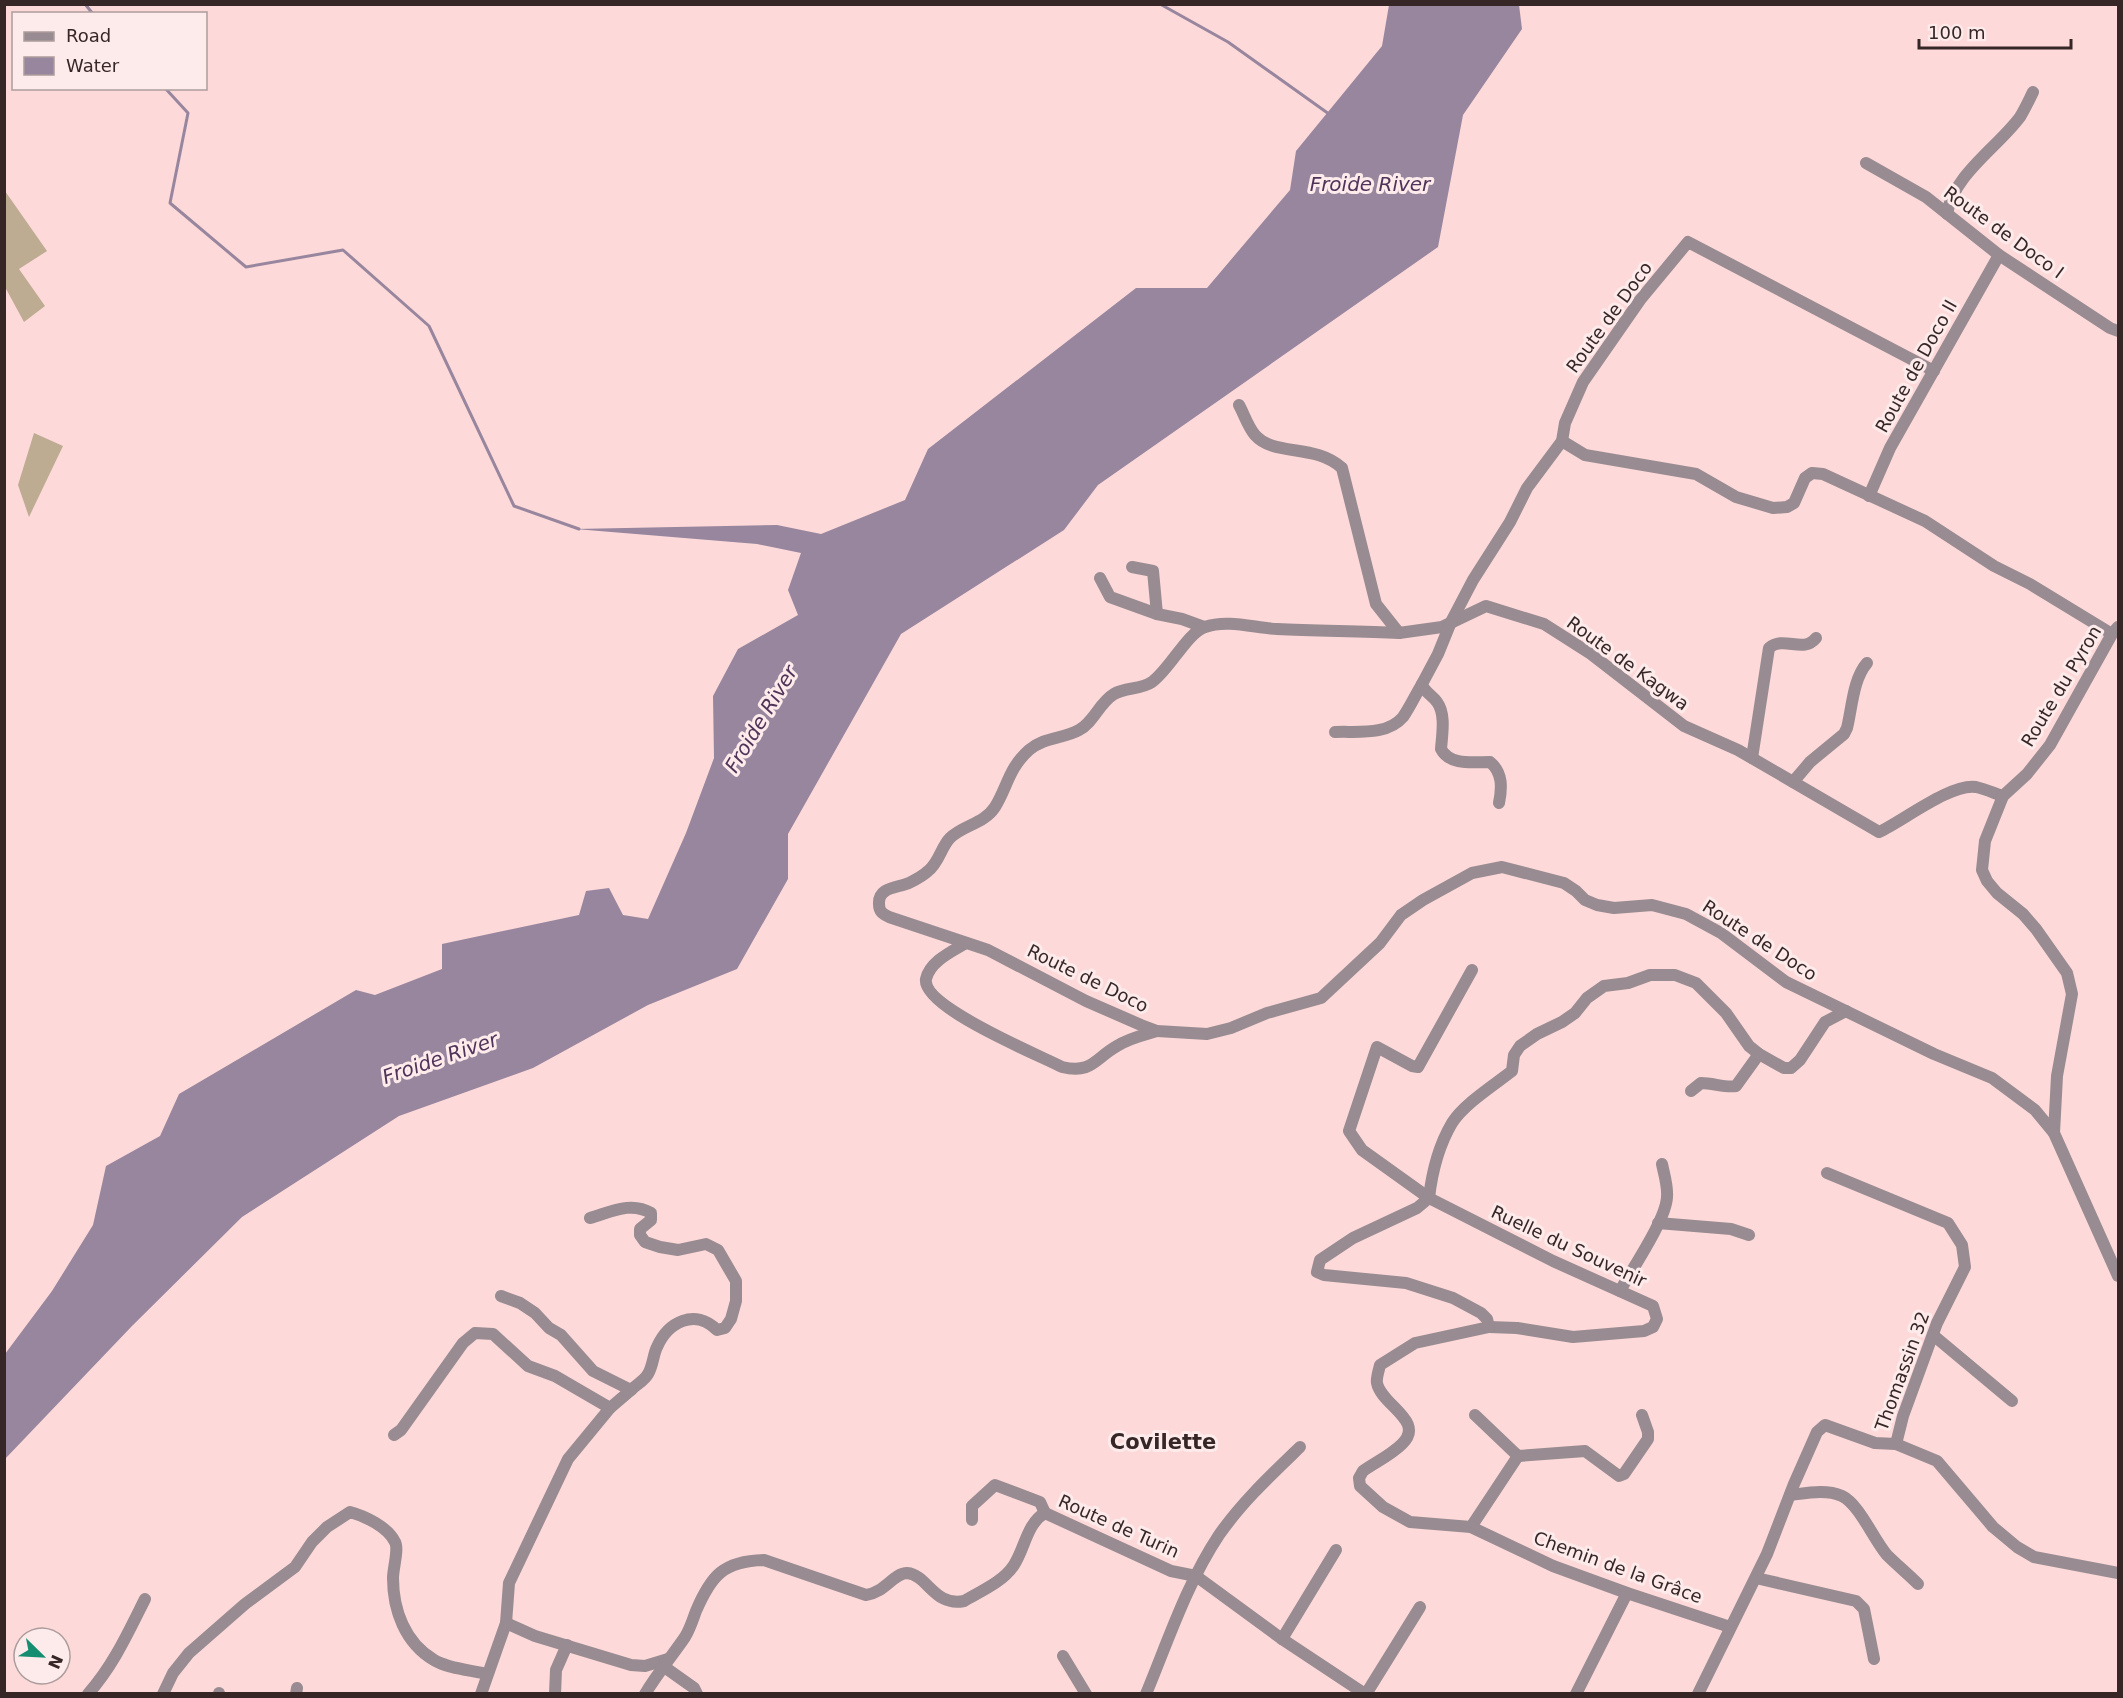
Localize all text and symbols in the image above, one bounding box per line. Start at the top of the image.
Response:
legend [12,12,207,90]
scale bar [1919,12,2070,50]
text: 100 m [1928,22,1986,43]
text: Road [66,25,111,46]
text: Water [66,55,120,76]
water label: Froide River [1310,172,1432,196]
street label: Route de Doco I [1940,181,2068,283]
street label: Route de Doco [1562,257,1656,377]
street label: Route de Doco II [1871,296,1961,436]
street label: Route de Kagwa [1563,612,1693,714]
street label: Route du Pyron [2017,622,2105,750]
water label: Froide River [720,660,803,777]
street label: Route de Doco [1699,895,1821,985]
street label: Route de Doco [1024,940,1152,1016]
water label: Froide River [379,1026,503,1089]
street label: Ruelle du Souvenir [1488,1201,1651,1291]
street label: Thomassin 32 [1870,1308,1933,1435]
district label: Covilette [1110,1430,1216,1454]
street label: Route de Turin [1055,1490,1183,1562]
street label: Chemin de la Grâce [1531,1527,1705,1607]
north arrow [12,1626,72,1686]
text: N [44,1652,67,1672]

